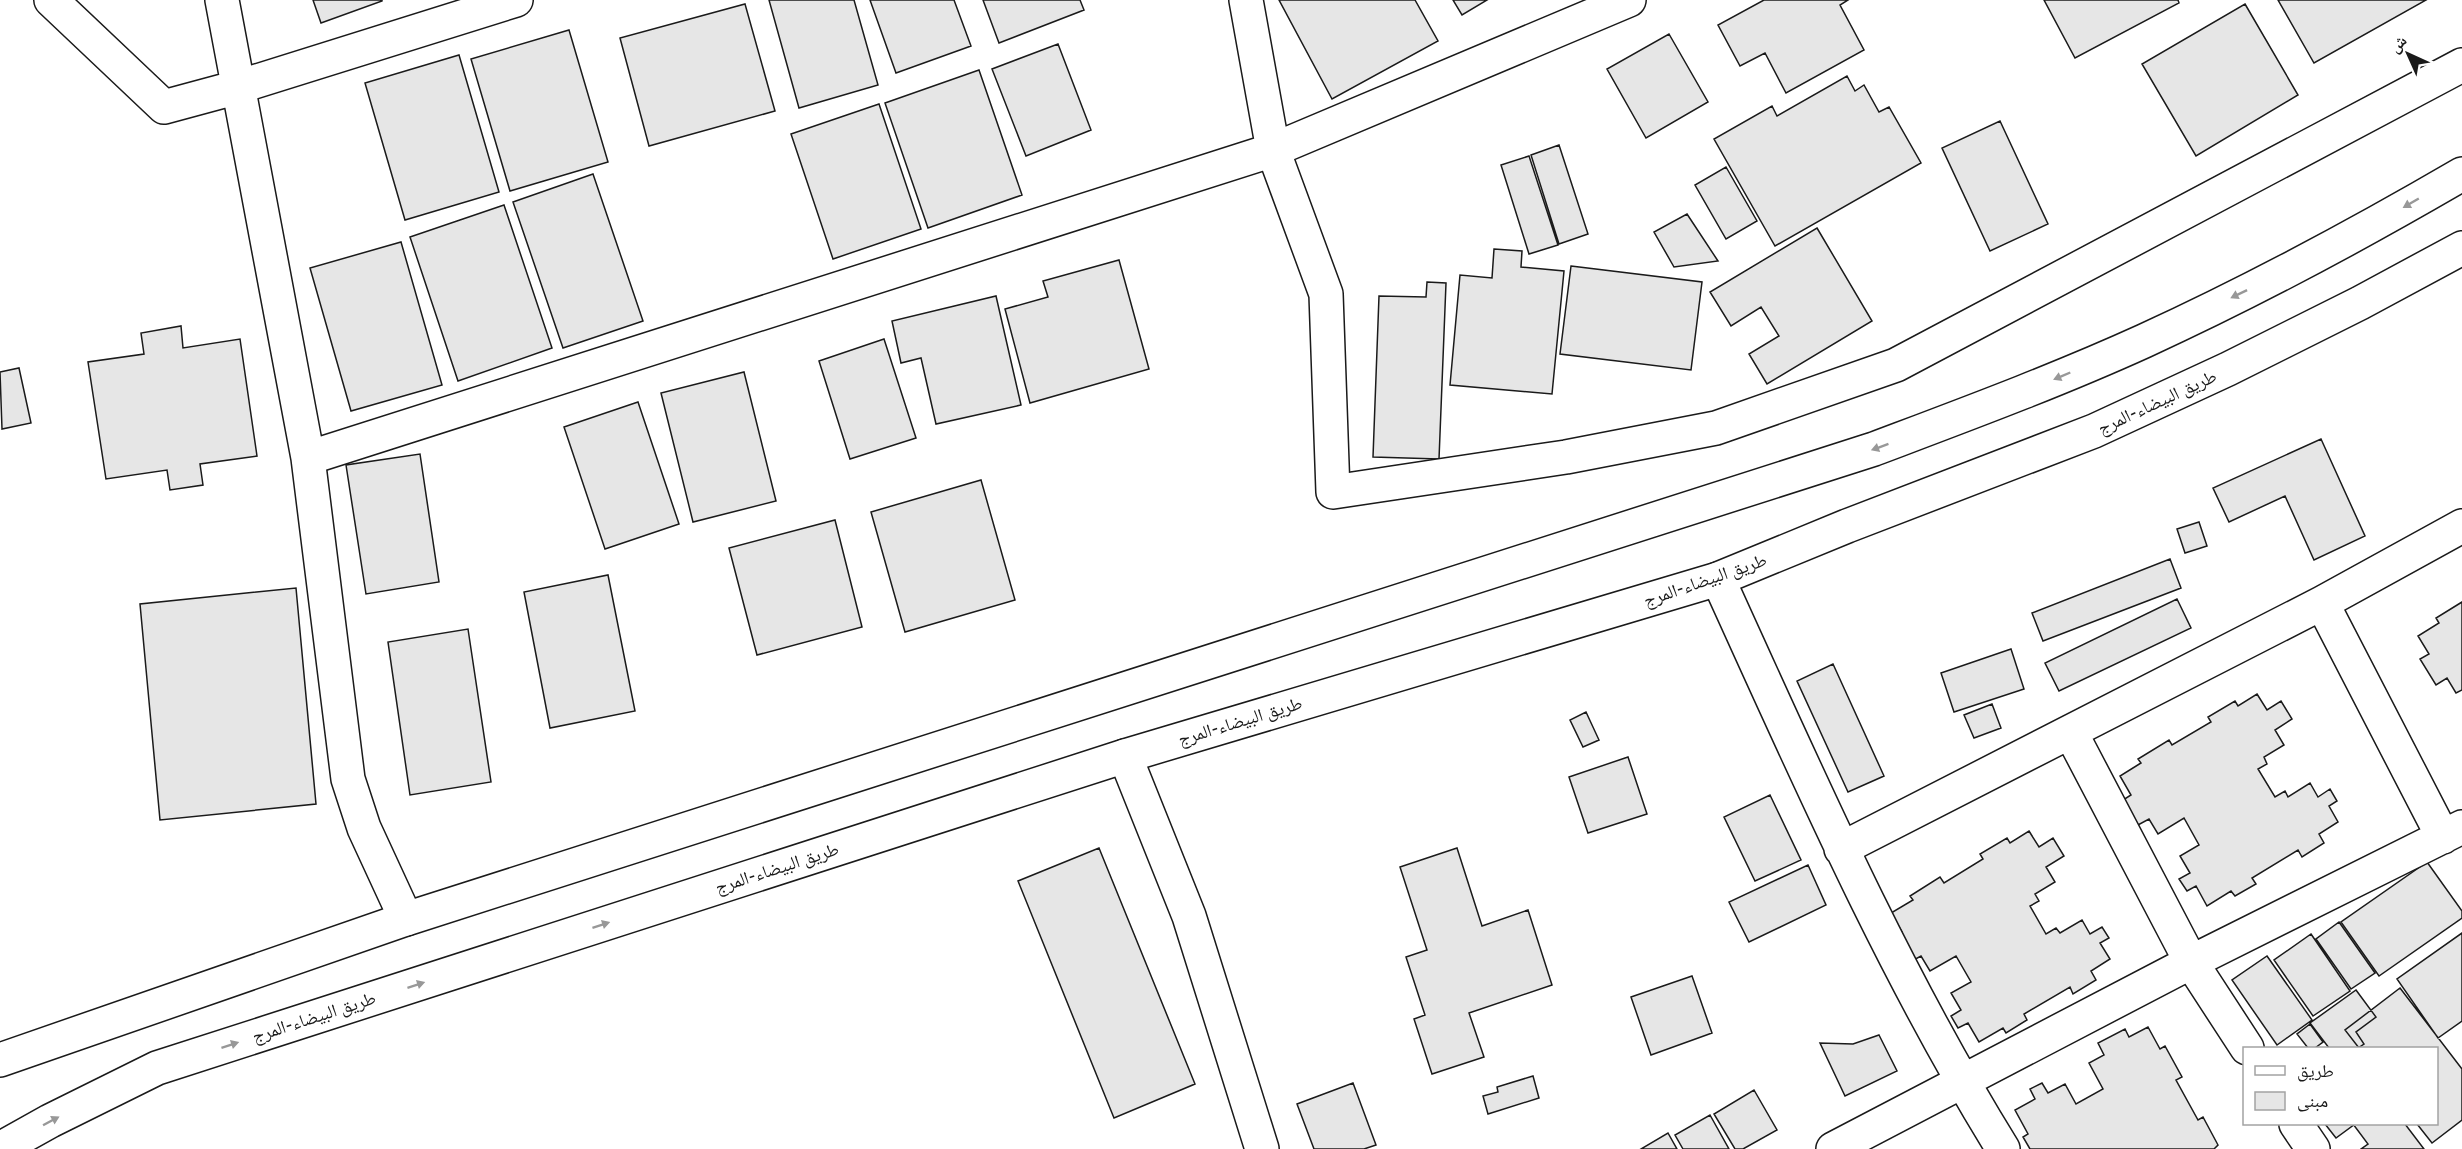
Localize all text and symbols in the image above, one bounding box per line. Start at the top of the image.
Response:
north arrow [2378,24,2438,84]
text: ش [2384,30,2410,56]
one-way arrow [2402,198,2419,208]
one-way arrow [2230,289,2247,299]
street label: طريق البيضاء-المرج [2094,364,2220,440]
one-way arrow [2053,372,2071,381]
one-way arrow [1871,442,1889,452]
street label: طريق البيضاء-المرج [1640,548,1770,612]
street label: طريق البيضاء-المرج [1175,691,1305,751]
street label: طريق البيضاء-المرج [712,837,842,899]
one-way arrow [592,919,610,929]
one-way arrow [407,979,425,989]
street label: طريق البيضاء-المرج [249,986,379,1048]
one-way arrow [221,1039,239,1049]
legend [2243,1047,2438,1125]
text: طريق [2297,1059,2334,1082]
text: مبنى [2297,1089,2328,1112]
one-way arrow [43,1116,60,1126]

